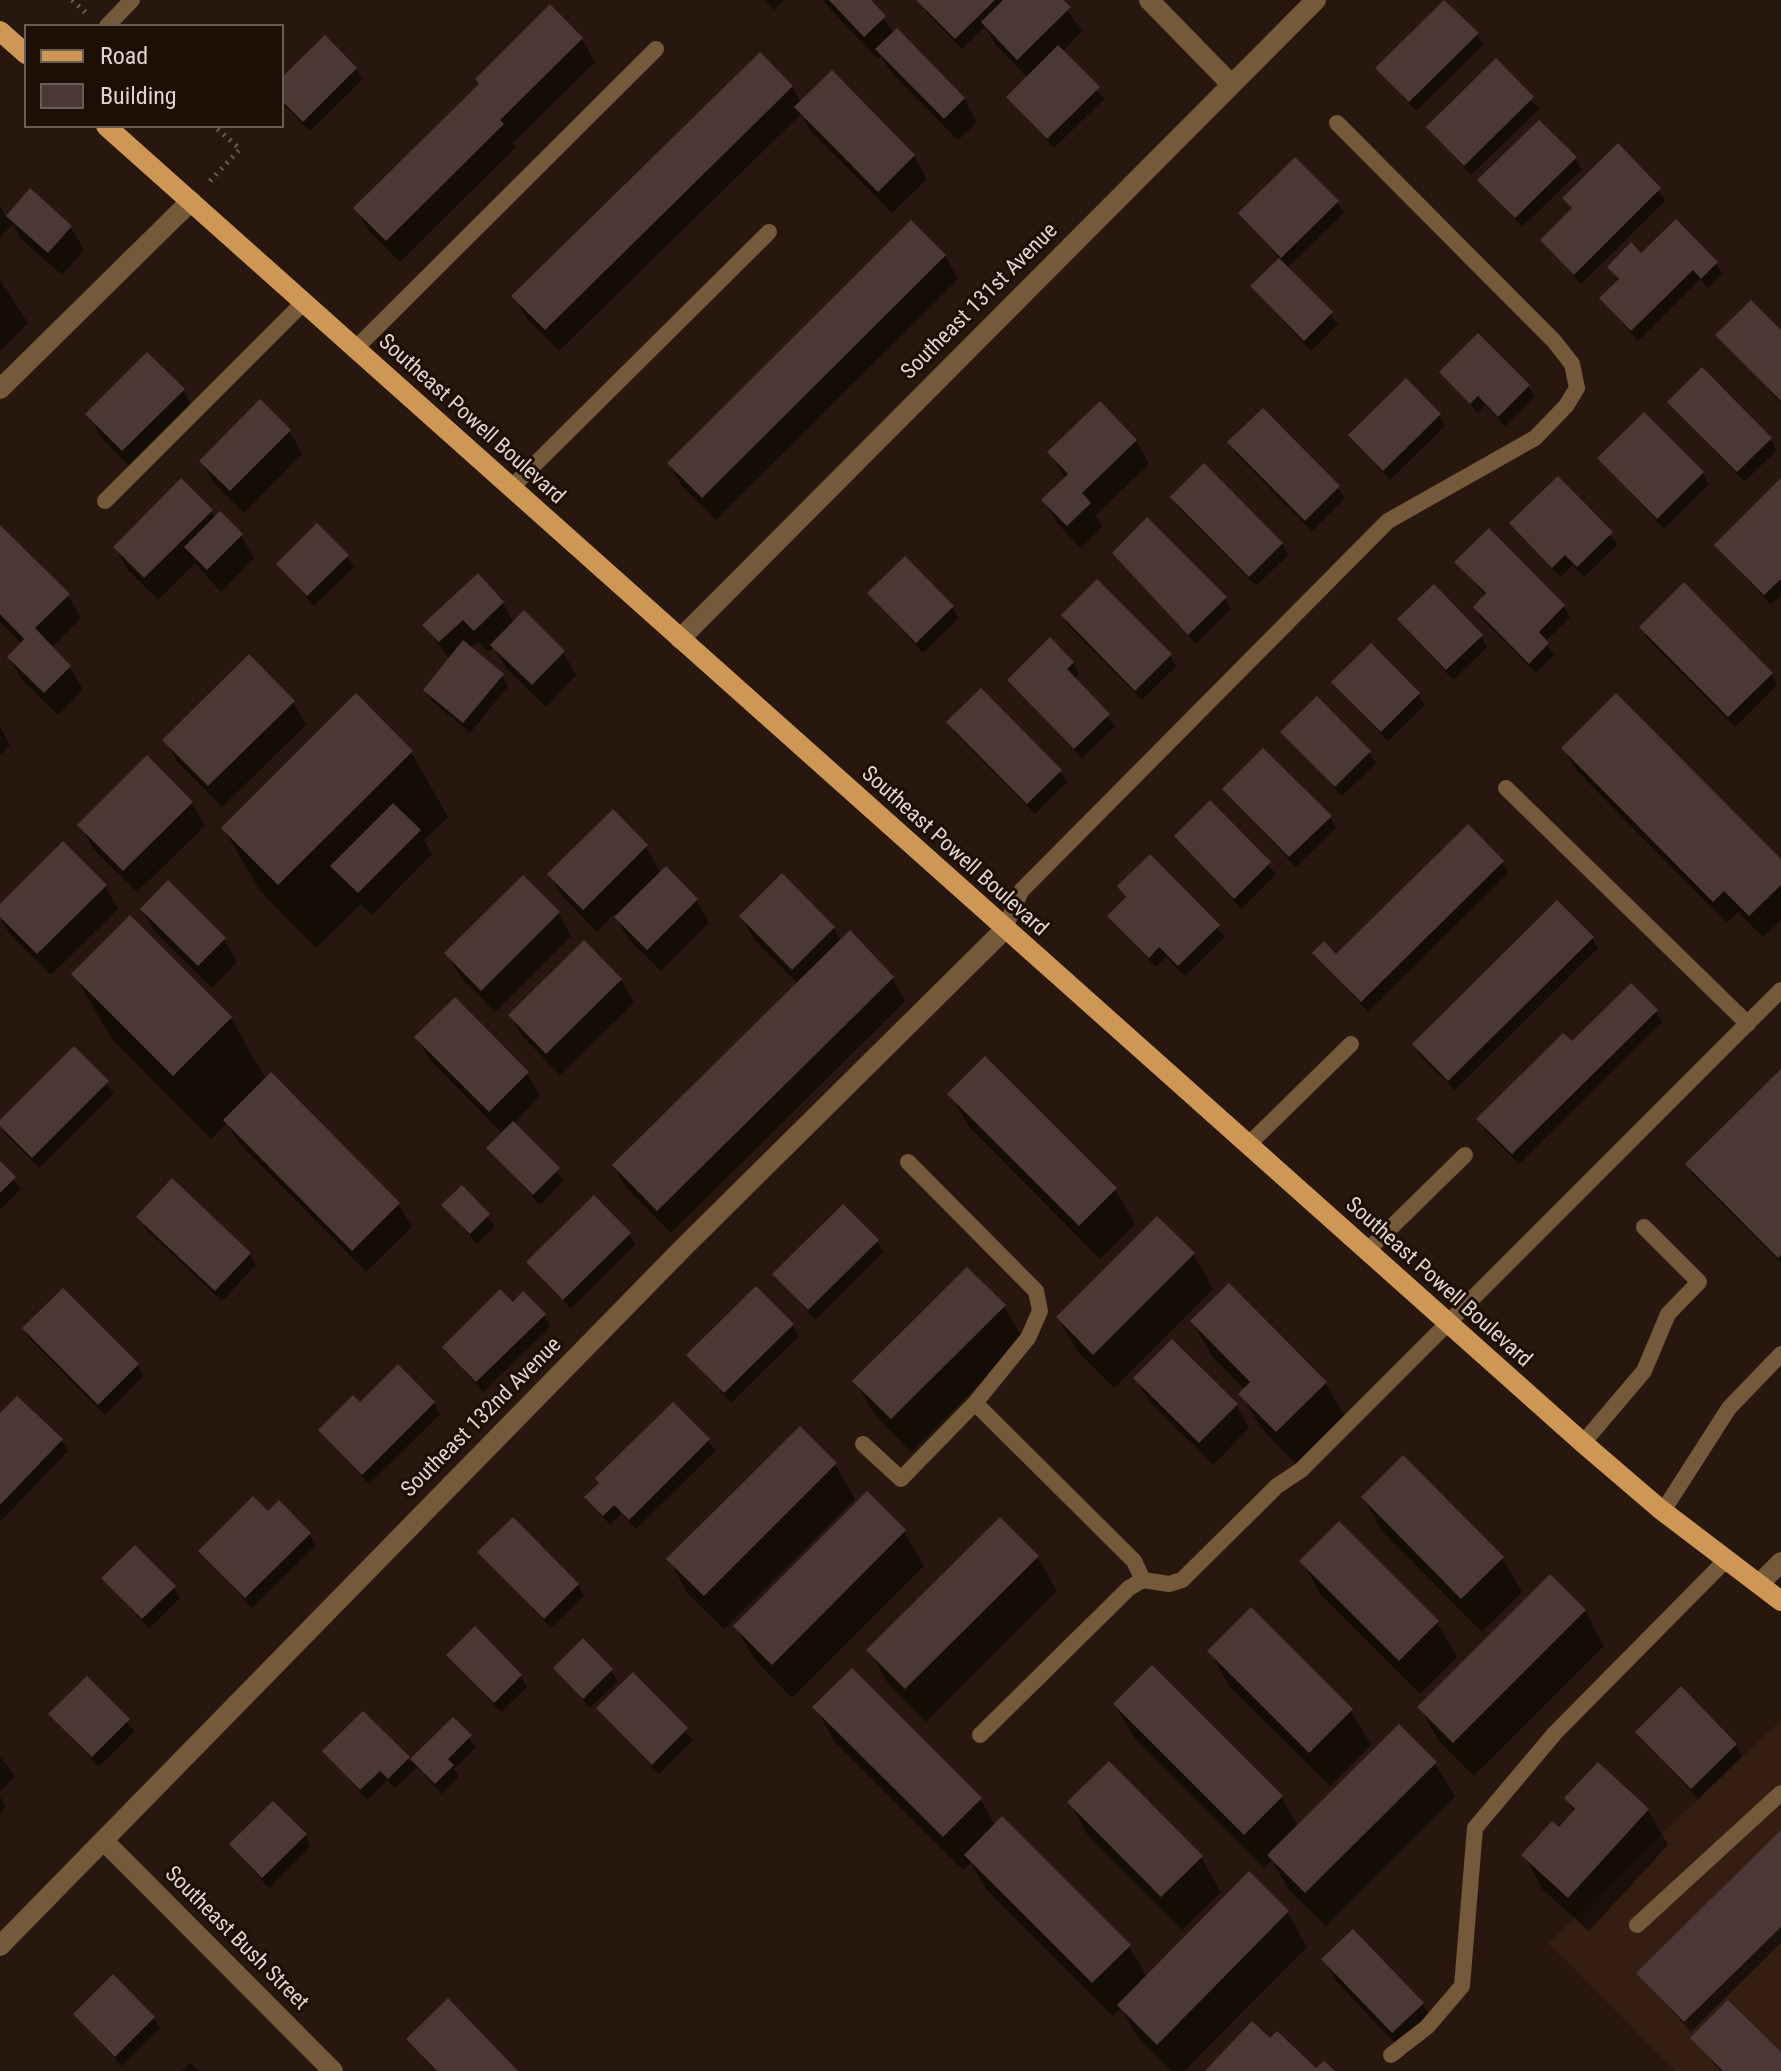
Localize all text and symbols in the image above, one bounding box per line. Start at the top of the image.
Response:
legend [24,24,284,128]
text: Road [100,42,148,70]
text: Building [100,82,177,110]
street label: Southeast 131st Avenue [896,218,1064,386]
street label: Southeast Powell Boulevard [372,329,570,511]
street label: Southeast Powell Boulevard [855,761,1053,943]
street label: Southeast Powell Boulevard [1339,1192,1537,1374]
street label: Southeast 132nd Avenue [397,1333,567,1503]
street label: Southeast Bush Street [159,1862,313,2016]

